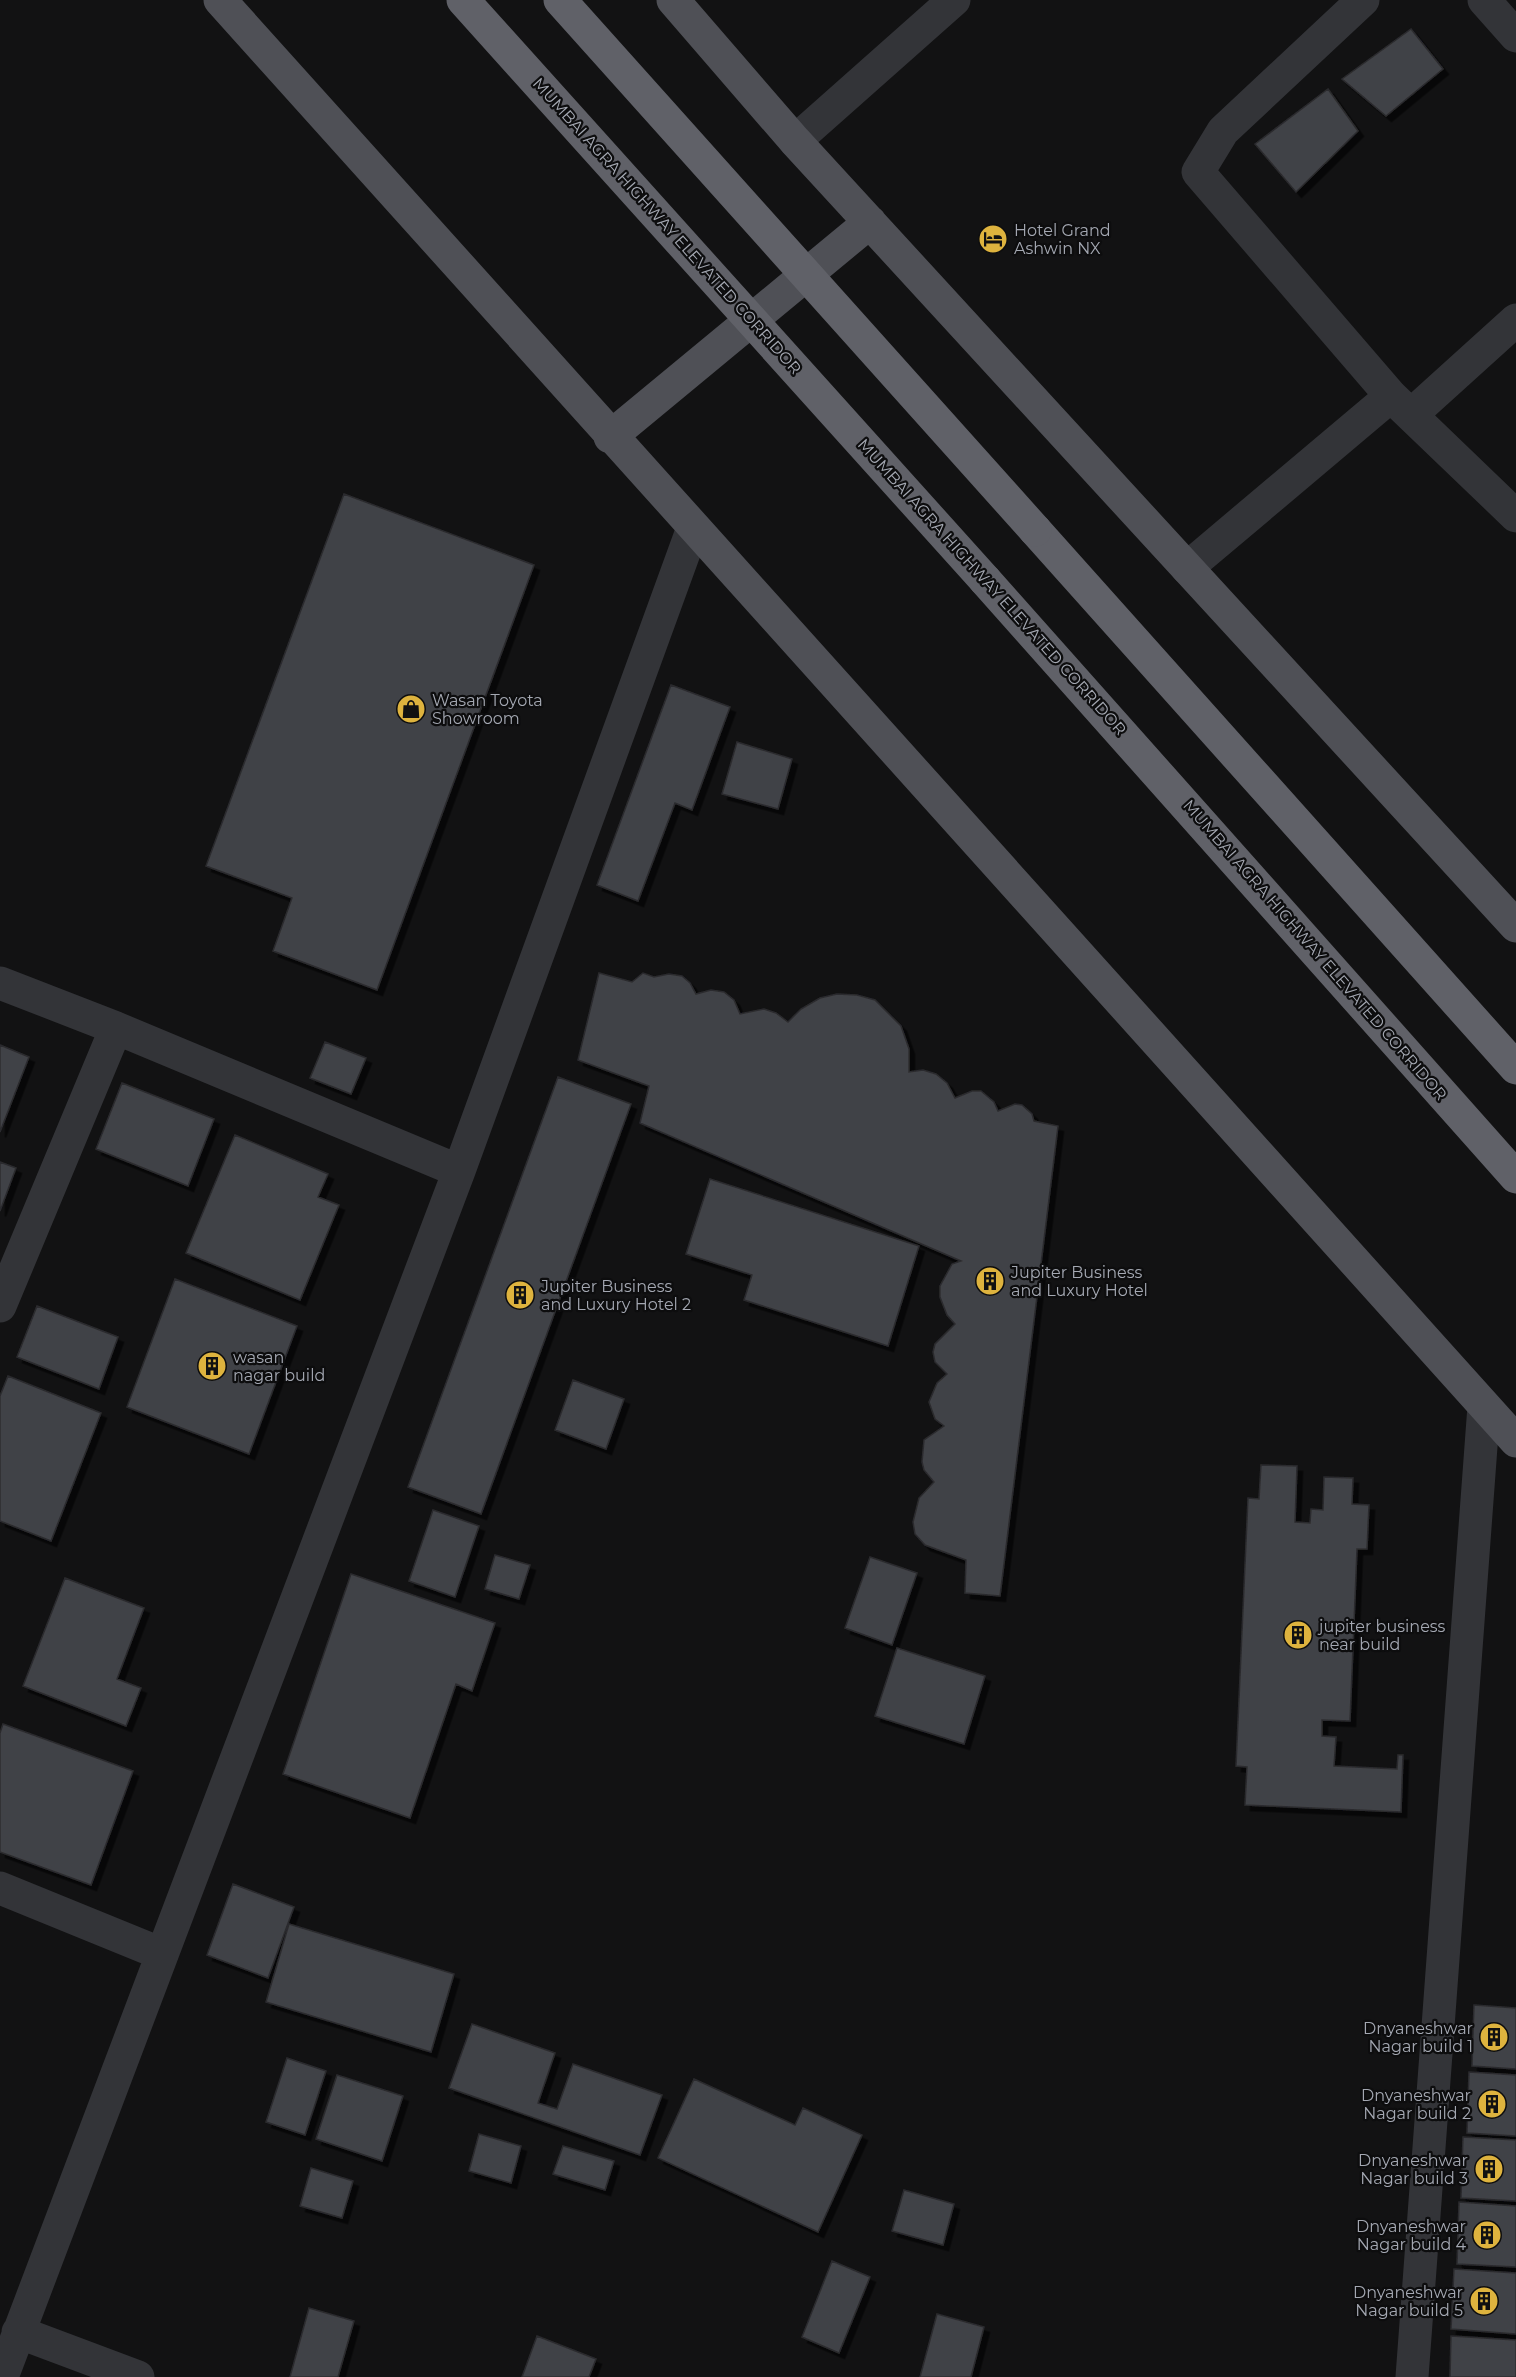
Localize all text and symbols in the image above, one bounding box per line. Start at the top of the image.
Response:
street label: MUMBAI AGRA HIGHWAY ELEVATED CORRIDOR [529,74,805,378]
place label: Hotel Grand Ashwin NX [1014,221,1111,258]
hotel icon: Hotel Grand Ashwin NX [977,223,1009,255]
street label: MUMBAI AGRA HIGHWAY ELEVATED CORRIDOR [854,435,1130,739]
place label: Wasan Toyota Showroom [432,691,543,728]
shop icon: Wasan Toyota Showroom [395,693,427,725]
street label: MUMBAI AGRA HIGHWAY ELEVATED CORRIDOR [1179,796,1451,1104]
place label: Jupiter Business and Luxury Hotel [1010,1263,1148,1300]
building icon: Jupiter Business and Luxury Hotel [974,1265,1006,1297]
place label: Jupiter Business and Luxury Hotel 2 [540,1277,691,1314]
building icon: Jupiter Business and Luxury Hotel 2 [504,1279,536,1311]
place label: wasan nagar build [233,1348,325,1385]
building icon: wasan nagar build [196,1350,228,1382]
place label: jupiter business near build [1317,1617,1446,1654]
building icon: jupiter business near build [1282,1619,1314,1651]
place label: Dnyaneshwar Nagar build 1 [1363,2019,1473,2056]
building icon: Dnyaneshwar Nagar build 1 [1478,2021,1510,2053]
place label: Dnyaneshwar Nagar build 2 [1361,2086,1471,2123]
building icon: Dnyaneshwar Nagar build 2 [1476,2088,1508,2120]
place label: Dnyaneshwar Nagar build 3 [1358,2151,1468,2188]
building icon: Dnyaneshwar Nagar build 3 [1473,2153,1505,2185]
place label: Dnyaneshwar Nagar build 4 [1356,2217,1466,2254]
building icon: Dnyaneshwar Nagar build 4 [1471,2219,1503,2251]
place label: Dnyaneshwar Nagar build 5 [1353,2283,1463,2320]
building icon: Dnyaneshwar Nagar build 5 [1468,2285,1500,2317]

